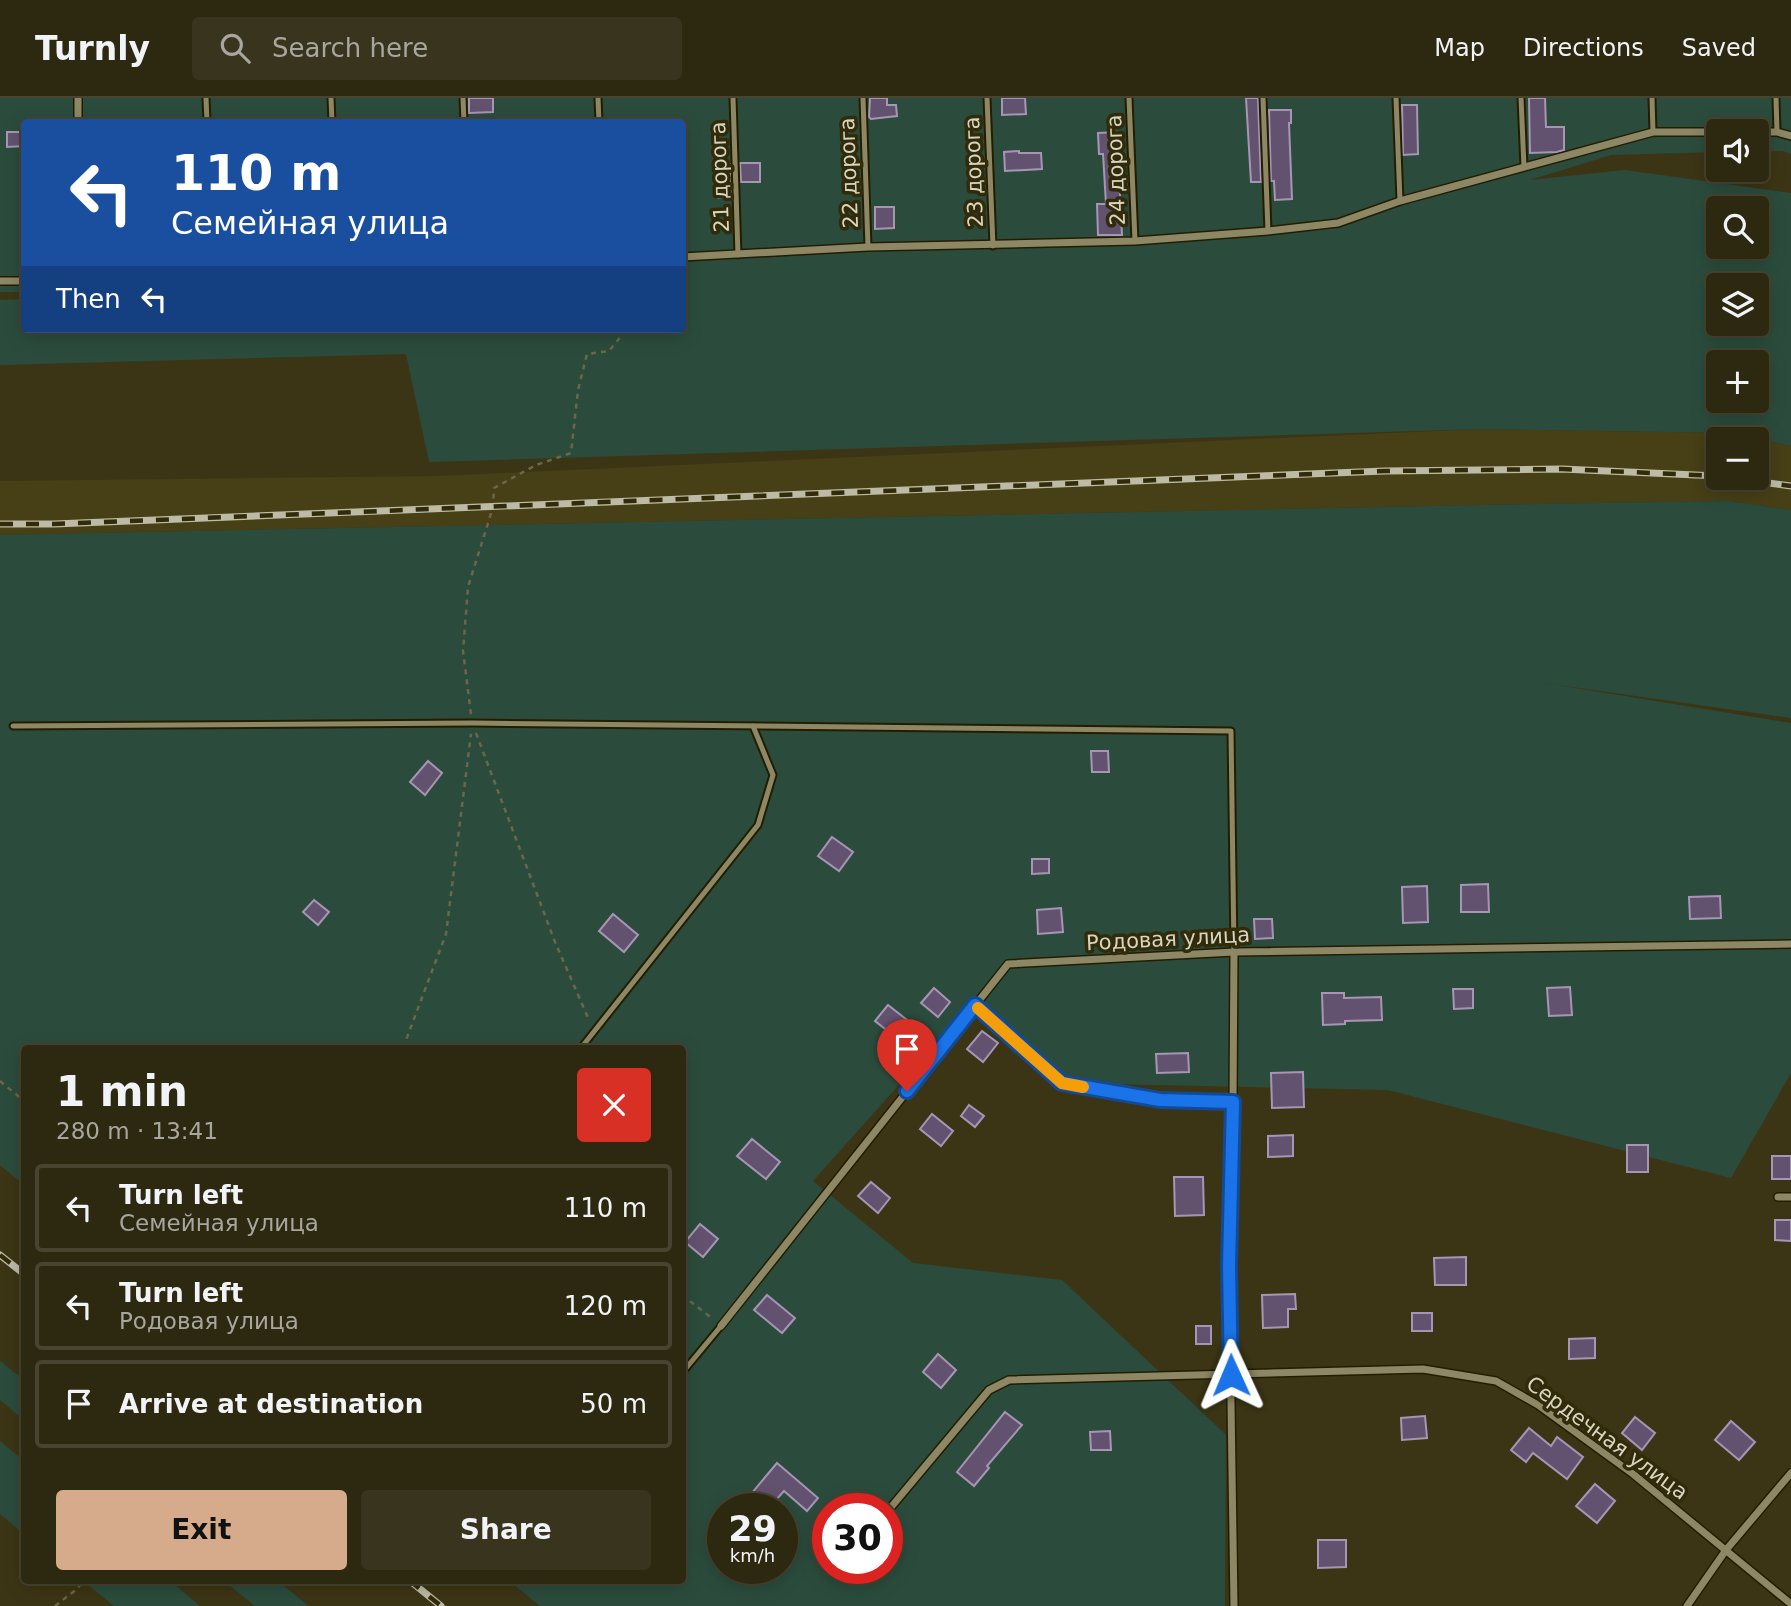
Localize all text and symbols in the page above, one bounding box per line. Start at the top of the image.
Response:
search box [192,17,682,80]
text: Turnly [35,29,150,68]
icon: search [216,29,254,67]
text: Search here [272,33,428,63]
text: Map [1434,34,1485,62]
text: Directions [1523,34,1644,62]
text: Saved [1682,34,1756,62]
street label: 24 дорога [1102,114,1130,226]
street label: 23 дорога [960,116,988,228]
street label: 22 дорога [835,117,863,229]
map controls [1706,119,1769,490]
button: sound [1706,119,1769,182]
street label: 21 дорога [706,121,734,233]
text: 110 m [171,145,341,202]
icon: left [56,147,147,238]
button: search [1706,196,1769,259]
text: Семейная улица [171,204,449,242]
button: layers [1706,273,1769,336]
icon: left [135,280,173,318]
text: Then [56,284,121,314]
button: + [1706,350,1769,413]
button: − [1706,427,1769,490]
street label: Родовая улица [1085,923,1251,955]
pin [877,1019,937,1091]
icon: arrive [888,1030,926,1068]
text: 1 min [56,1067,188,1116]
button: close [577,1068,651,1142]
text: 280 m · 13:41 [56,1118,218,1144]
text: Turn left [119,1180,243,1210]
icon: left [60,1189,98,1227]
text: 110 m [564,1193,647,1223]
text: Семейная улица [119,1210,319,1236]
text: Turn left [119,1278,243,1308]
icon: left [60,1287,98,1325]
text: 120 m [564,1291,647,1321]
text: Родовая улица [119,1308,299,1334]
position arrow [1194,1338,1268,1412]
street label: Сердечная улица [1522,1371,1692,1505]
icon: arrive [60,1385,98,1423]
text: Arrive at destination [119,1389,423,1419]
text: 50 m [580,1389,647,1419]
button: Exit [56,1490,347,1570]
button: Share [361,1490,651,1570]
speed limit sign: 30 [812,1493,903,1584]
text: 29 [728,1509,777,1549]
text: km/h [730,1545,775,1566]

